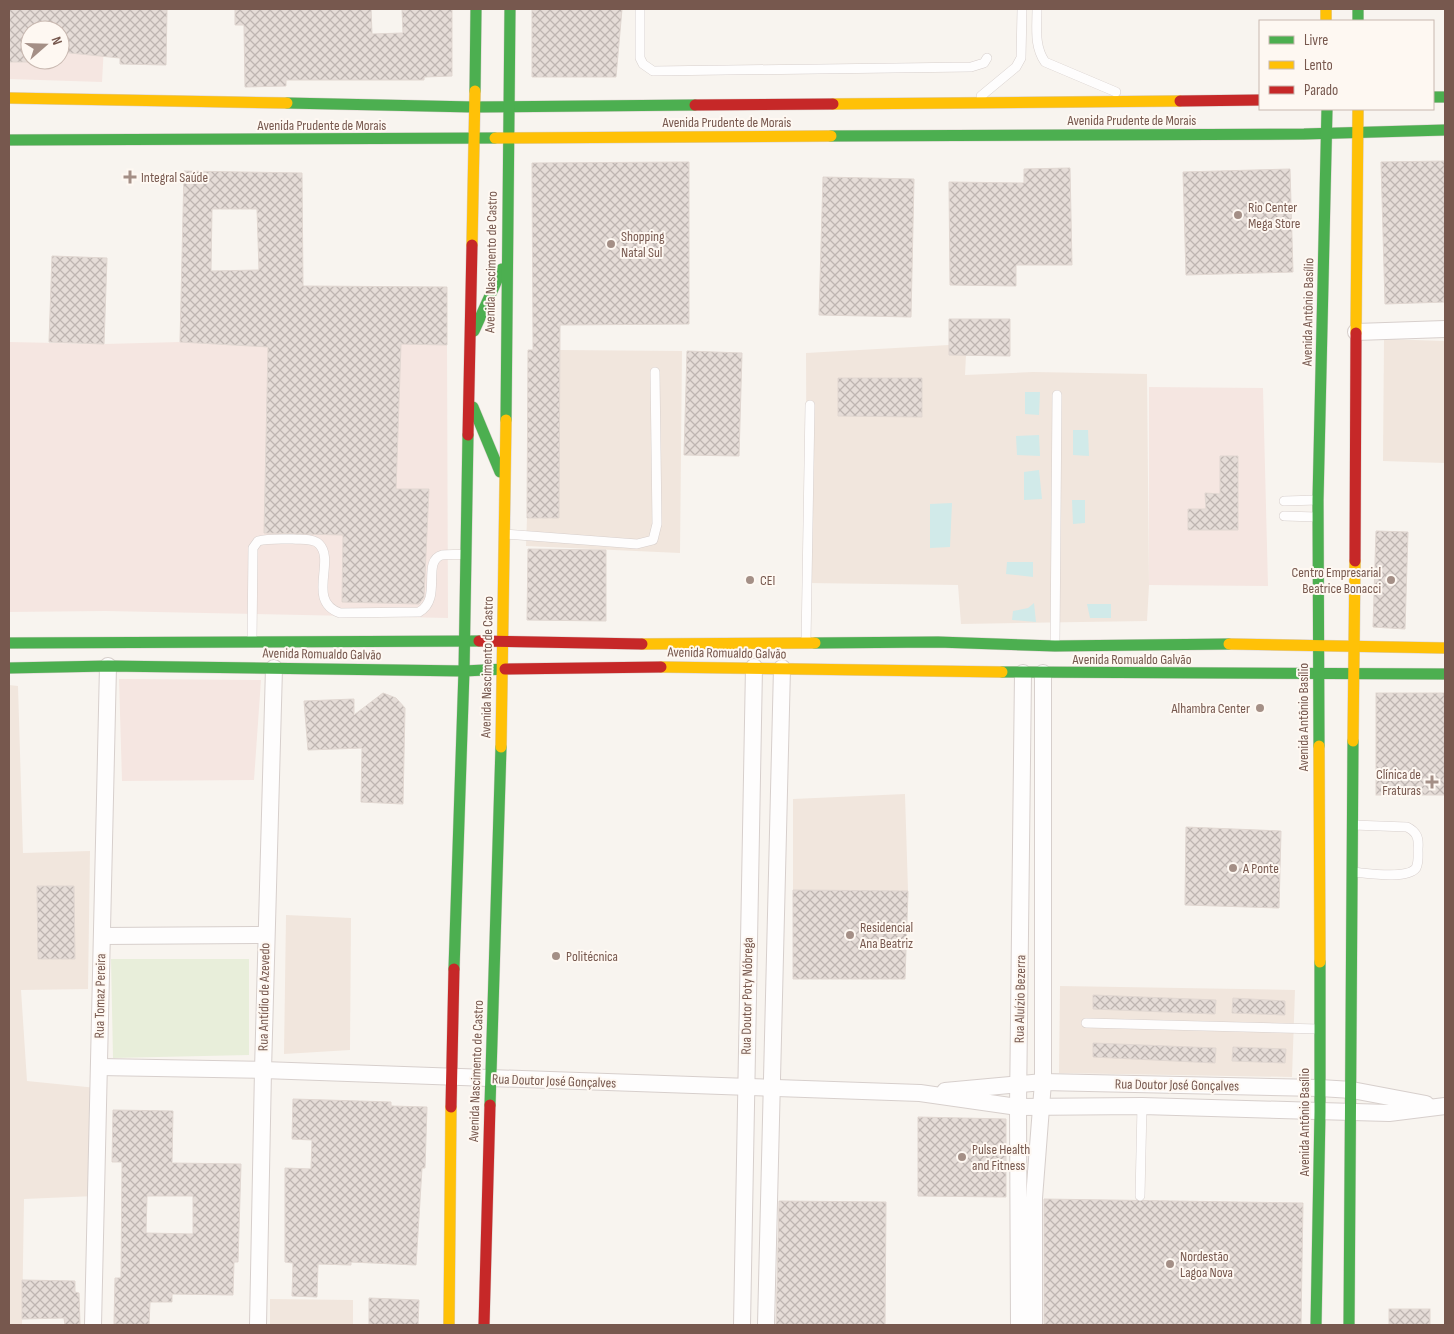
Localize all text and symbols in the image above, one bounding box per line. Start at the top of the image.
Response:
north arrow [20,20,70,70]
legend [1259,20,1434,110]
text: Livre [1304,31,1328,50]
text: N [47,34,66,47]
text: Lento [1304,56,1333,75]
text: Parado [1304,81,1338,100]
street label: Avenida Prudente de Morais [1067,112,1196,129]
street label: Avenida Prudente de Morais [662,114,791,131]
street label: Avenida Prudente de Morais [257,117,386,134]
place label: Integral Saúde [141,169,208,186]
marker: Integral Saúde [123,170,137,184]
street label: Avenida Nascimento de Castro [481,191,501,334]
place label: Rio Center Mega Store [1248,199,1300,232]
marker: Rio Center Mega Store [1232,209,1244,221]
place label: Shopping Natal Sul [621,228,665,261]
marker: Shopping Natal Sul [605,238,617,250]
street label: Avenida Antônio Basílio [1299,257,1317,367]
place label: Centro Empresarial Beatrice Bonacci [1292,564,1381,597]
place label: CEI [760,572,775,589]
marker: CEI [744,574,756,586]
marker: Centro Empresarial Beatrice Bonacci [1385,574,1397,586]
street label: Avenida Nascimento de Castro [477,596,497,739]
street label: Avenida Romualdo Galvão [666,643,787,663]
street label: Avenida Romualdo Galvão [261,644,382,664]
street label: Avenida Romualdo Galvão [1072,651,1192,668]
street label: Avenida Antônio Basílio [1295,663,1312,772]
place label: Alhambra Center [1170,700,1250,717]
marker: Alhambra Center [1254,702,1266,714]
place label: Clínica de Fraturas [1376,766,1421,799]
marker: Clínica de Fraturas [1425,775,1439,789]
place label: A Ponte [1242,860,1279,877]
marker: A Ponte [1227,862,1239,874]
place label: Residencial Ana Beatriz [859,919,913,952]
marker: Residencial Ana Beatriz [844,929,856,941]
street label: Rua Doutor Poty Nóbrega [737,937,757,1055]
street label: Rua Antídio de Azevedo [255,942,273,1051]
place label: Politécnica [566,948,618,965]
marker: Politécnica [550,950,562,962]
street label: Rua Tomaz Pereira [91,953,109,1039]
street label: Rua Aluízio Bezerra [1011,955,1029,1043]
street label: Avenida Nascimento de Castro [465,1000,487,1143]
street label: Avenida Antônio Basílio [1296,1068,1313,1177]
street label: Rua Doutor José Gonçalves [492,1070,616,1092]
street label: Rua Doutor José Gonçalves [1115,1075,1239,1095]
place label: Pulse Health and Fitness [972,1141,1030,1174]
marker: Pulse Health and Fitness [956,1151,968,1163]
place label: Nordestão Lagoa Nova [1180,1248,1233,1281]
marker: Nordestão Lagoa Nova [1164,1258,1176,1270]

